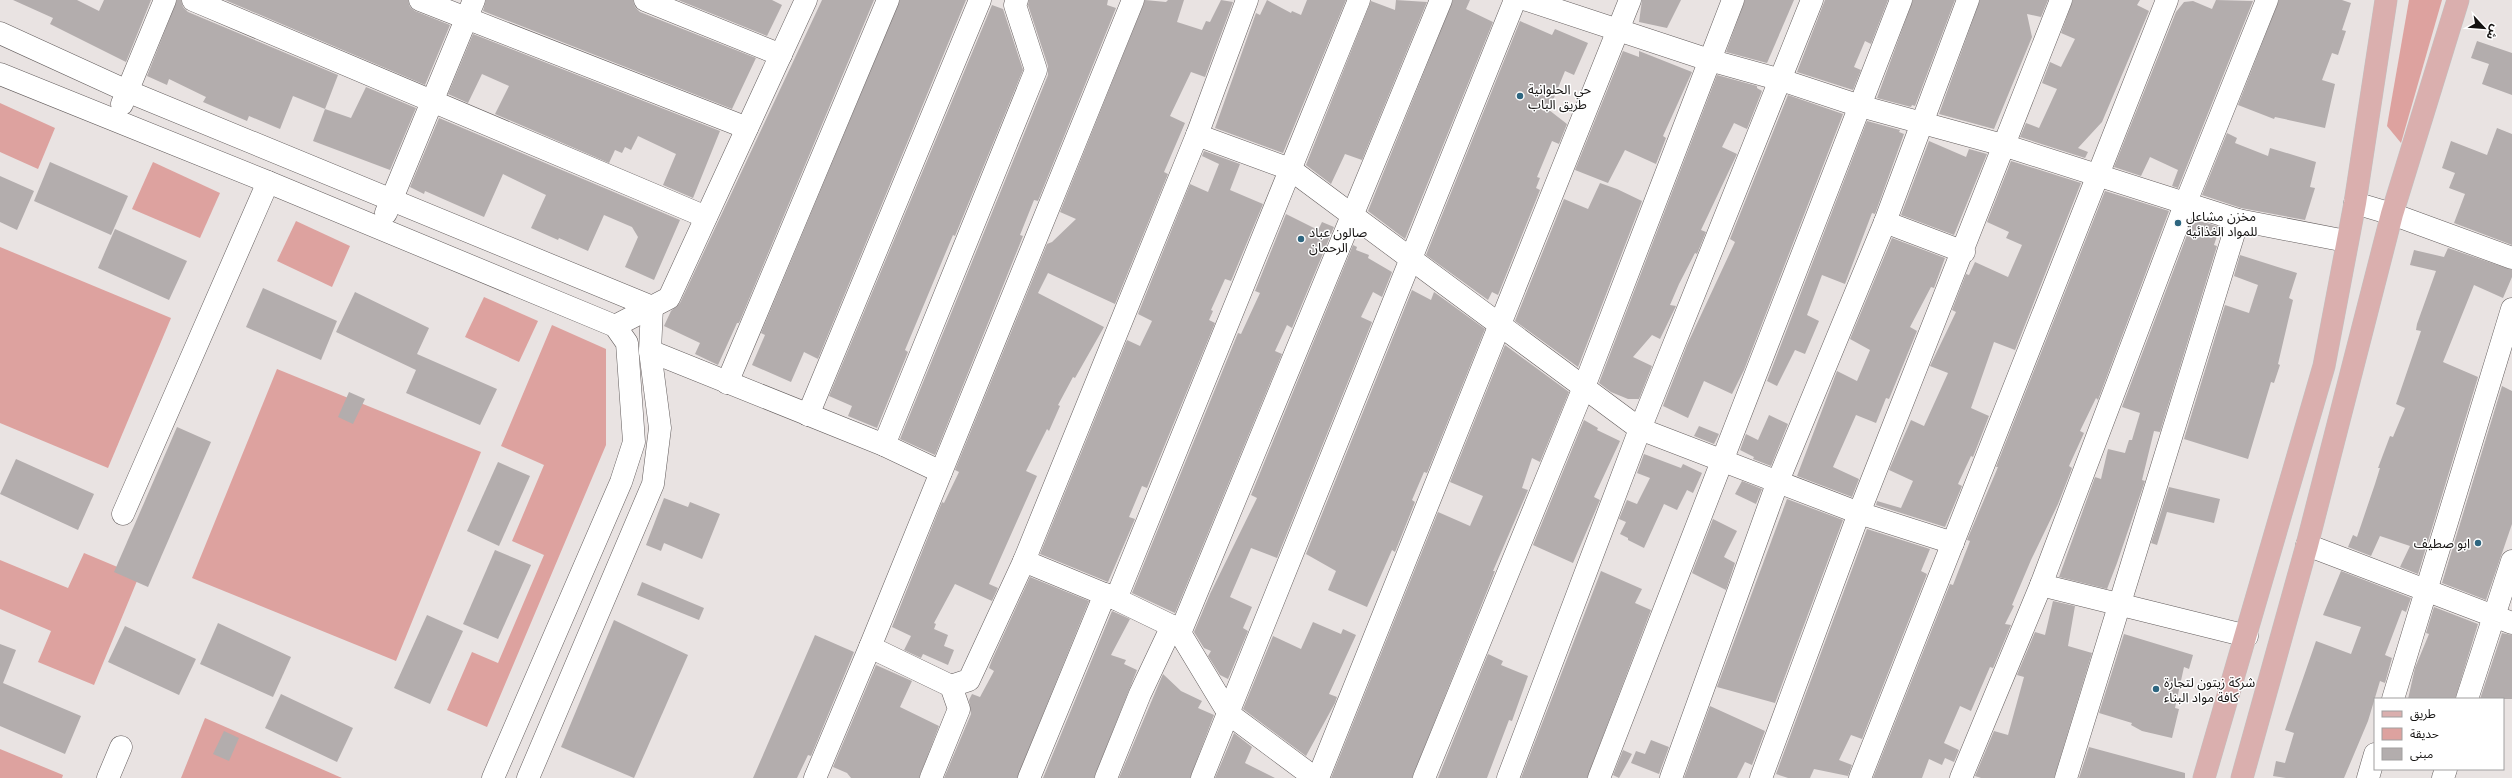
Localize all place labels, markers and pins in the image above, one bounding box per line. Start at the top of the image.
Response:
place label: حي الحلوانية طريق الباب [1528,81,1591,113]
marker: حي الحلوانية طريق الباب [1515,91,1525,101]
place label: مخزن مشاعل للمواد الغذائية [2186,208,2258,240]
marker: مخزن مشاعل للمواد الغذائية [2173,218,2183,228]
place label: صالون عباد الرحمان [1309,224,1368,256]
marker: صالون عباد الرحمان [1296,234,1306,244]
place label: ابو صطيف [2414,535,2470,552]
marker: ابو صطيف [2473,538,2483,548]
place label: شركة زيتون لتجارة كافة مواد البناء [2164,674,2255,706]
marker: شركة زيتون لتجارة كافة مواد البناء [2151,684,2161,694]

